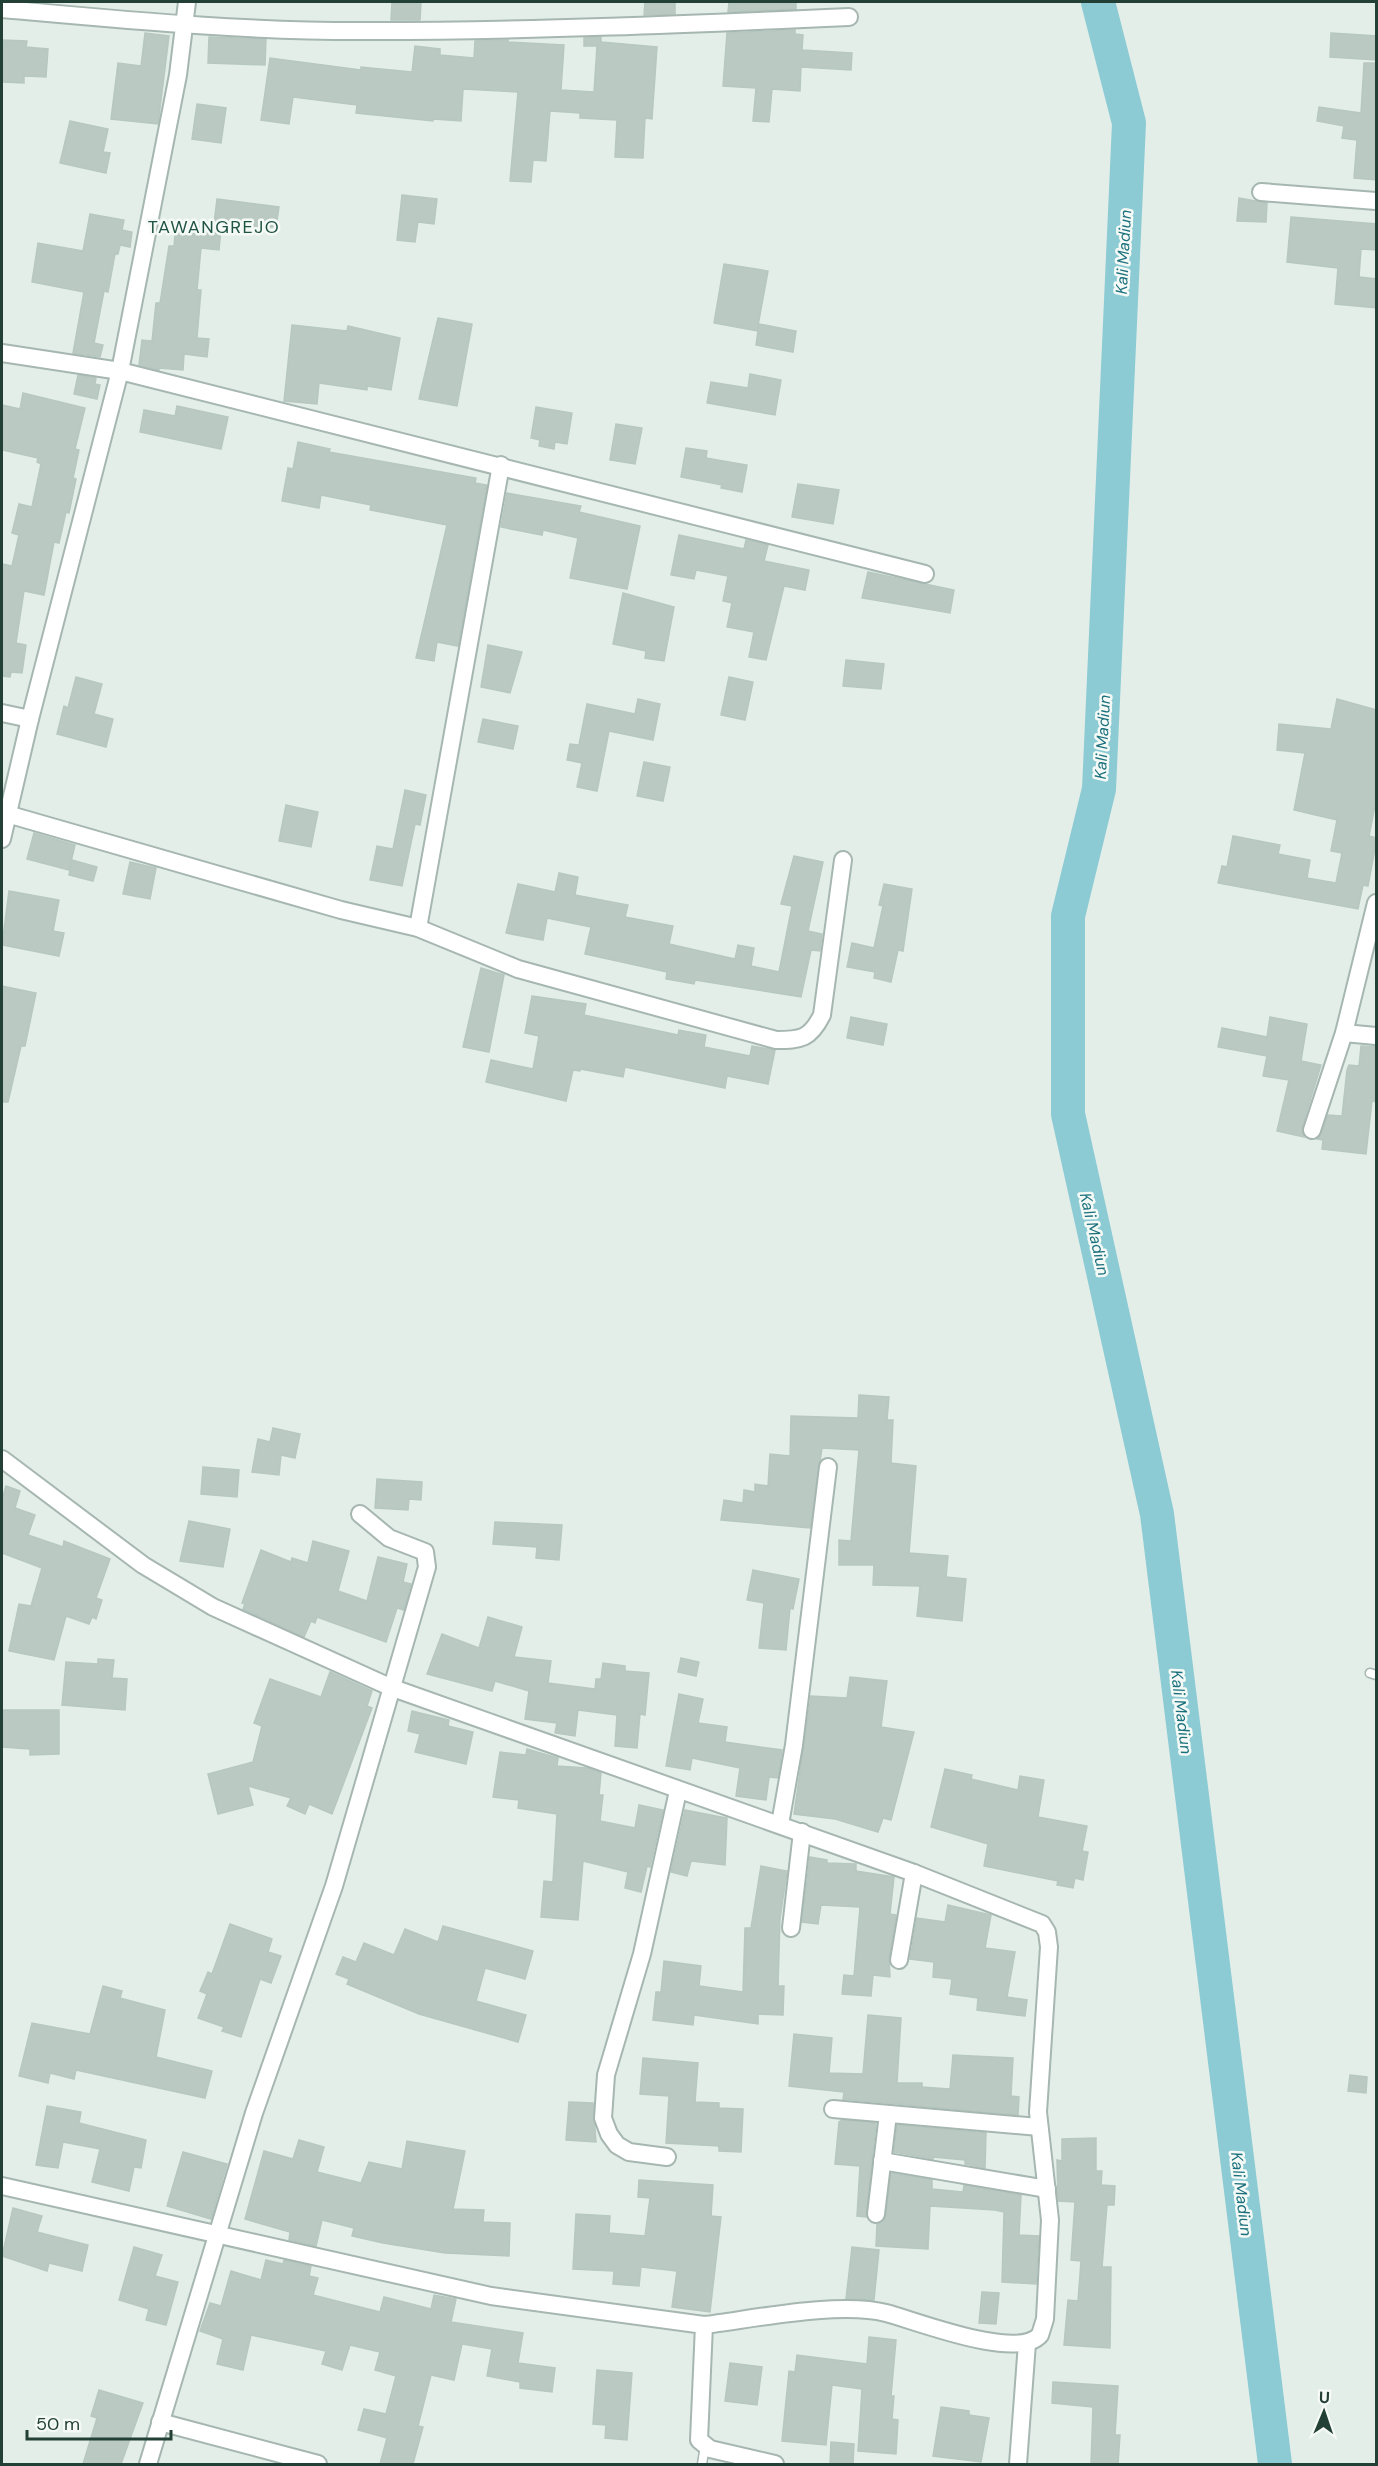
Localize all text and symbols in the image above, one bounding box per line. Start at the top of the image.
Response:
water label: Kali Madiun [1111,209,1136,295]
district label: TAWANGREJO [148,215,280,239]
water label: Kali Madiun [1090,694,1115,780]
water label: Kali Madiun [1075,1191,1114,1278]
water label: Kali Madiun [1166,1669,1197,1755]
water label: Kali Madiun [1226,2151,1257,2237]
north arrow [1294,2382,1354,2442]
text: U [1319,2387,1330,2408]
scale bar [27,2403,171,2441]
text: 50 m [36,2412,80,2436]

